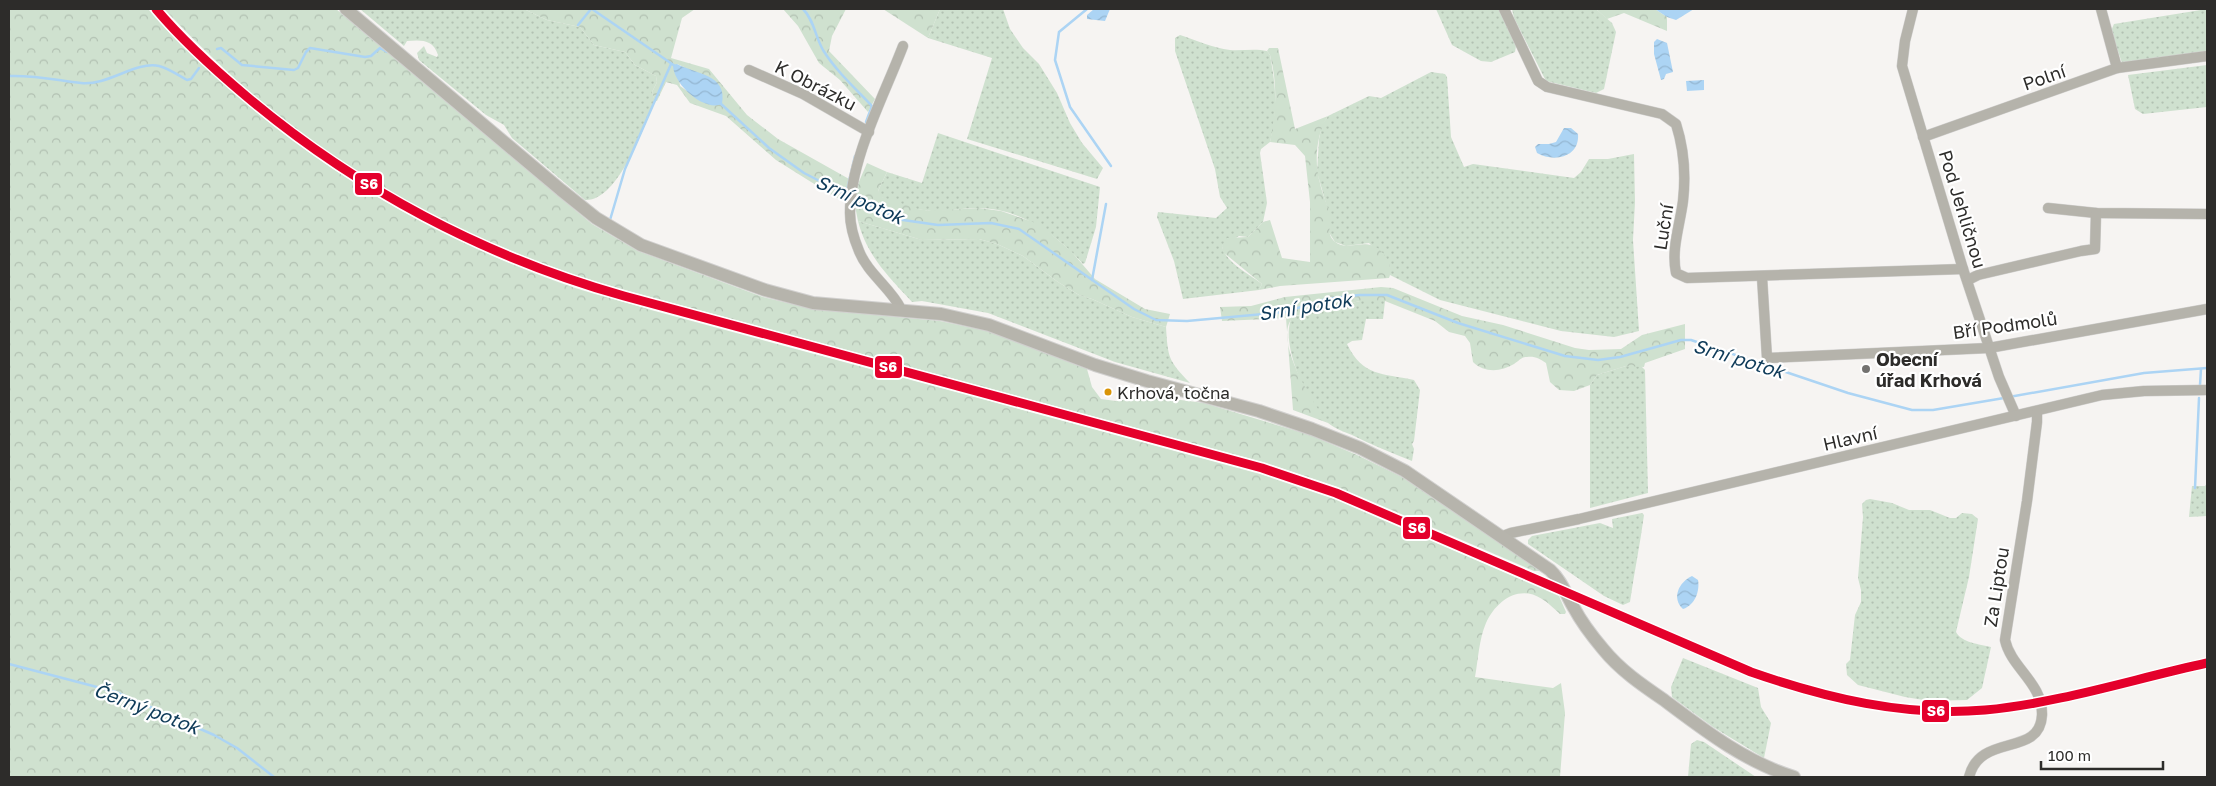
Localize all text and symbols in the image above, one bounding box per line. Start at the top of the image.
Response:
street label: K Obrázku [772,55,860,115]
street label: Polní [2020,59,2070,95]
street label: Pod Jehličnou [1935,147,1991,271]
water label: Srní potok [812,169,910,230]
line badge: S6 [354,172,383,196]
text: S6 [360,175,378,192]
street label: Luční [1648,201,1678,252]
water label: Srní potok [1257,287,1355,325]
street label: Bří Podmolů [1951,307,2059,343]
water label: Srní potok [1691,333,1789,383]
place label: Obecní úřad Krhová [1876,348,1982,391]
line badge: S6 [874,355,903,379]
text: S6 [879,358,897,375]
marker: Obecní úřad Krhová [1860,363,1872,375]
place label: Krhová, točna [1117,382,1230,403]
marker: Krhová, točna [1103,387,1113,397]
street label: Hlavní [1821,421,1881,455]
line badge: S6 [1402,516,1431,540]
text: S6 [1408,519,1426,536]
street label: Za Liptou [1979,546,2013,628]
water label: Černý potok [91,677,205,739]
line badge: S6 [1921,699,1950,723]
text: S6 [1927,702,1945,719]
scale bar [2041,738,2164,770]
text: 100 m [2048,746,2091,764]

